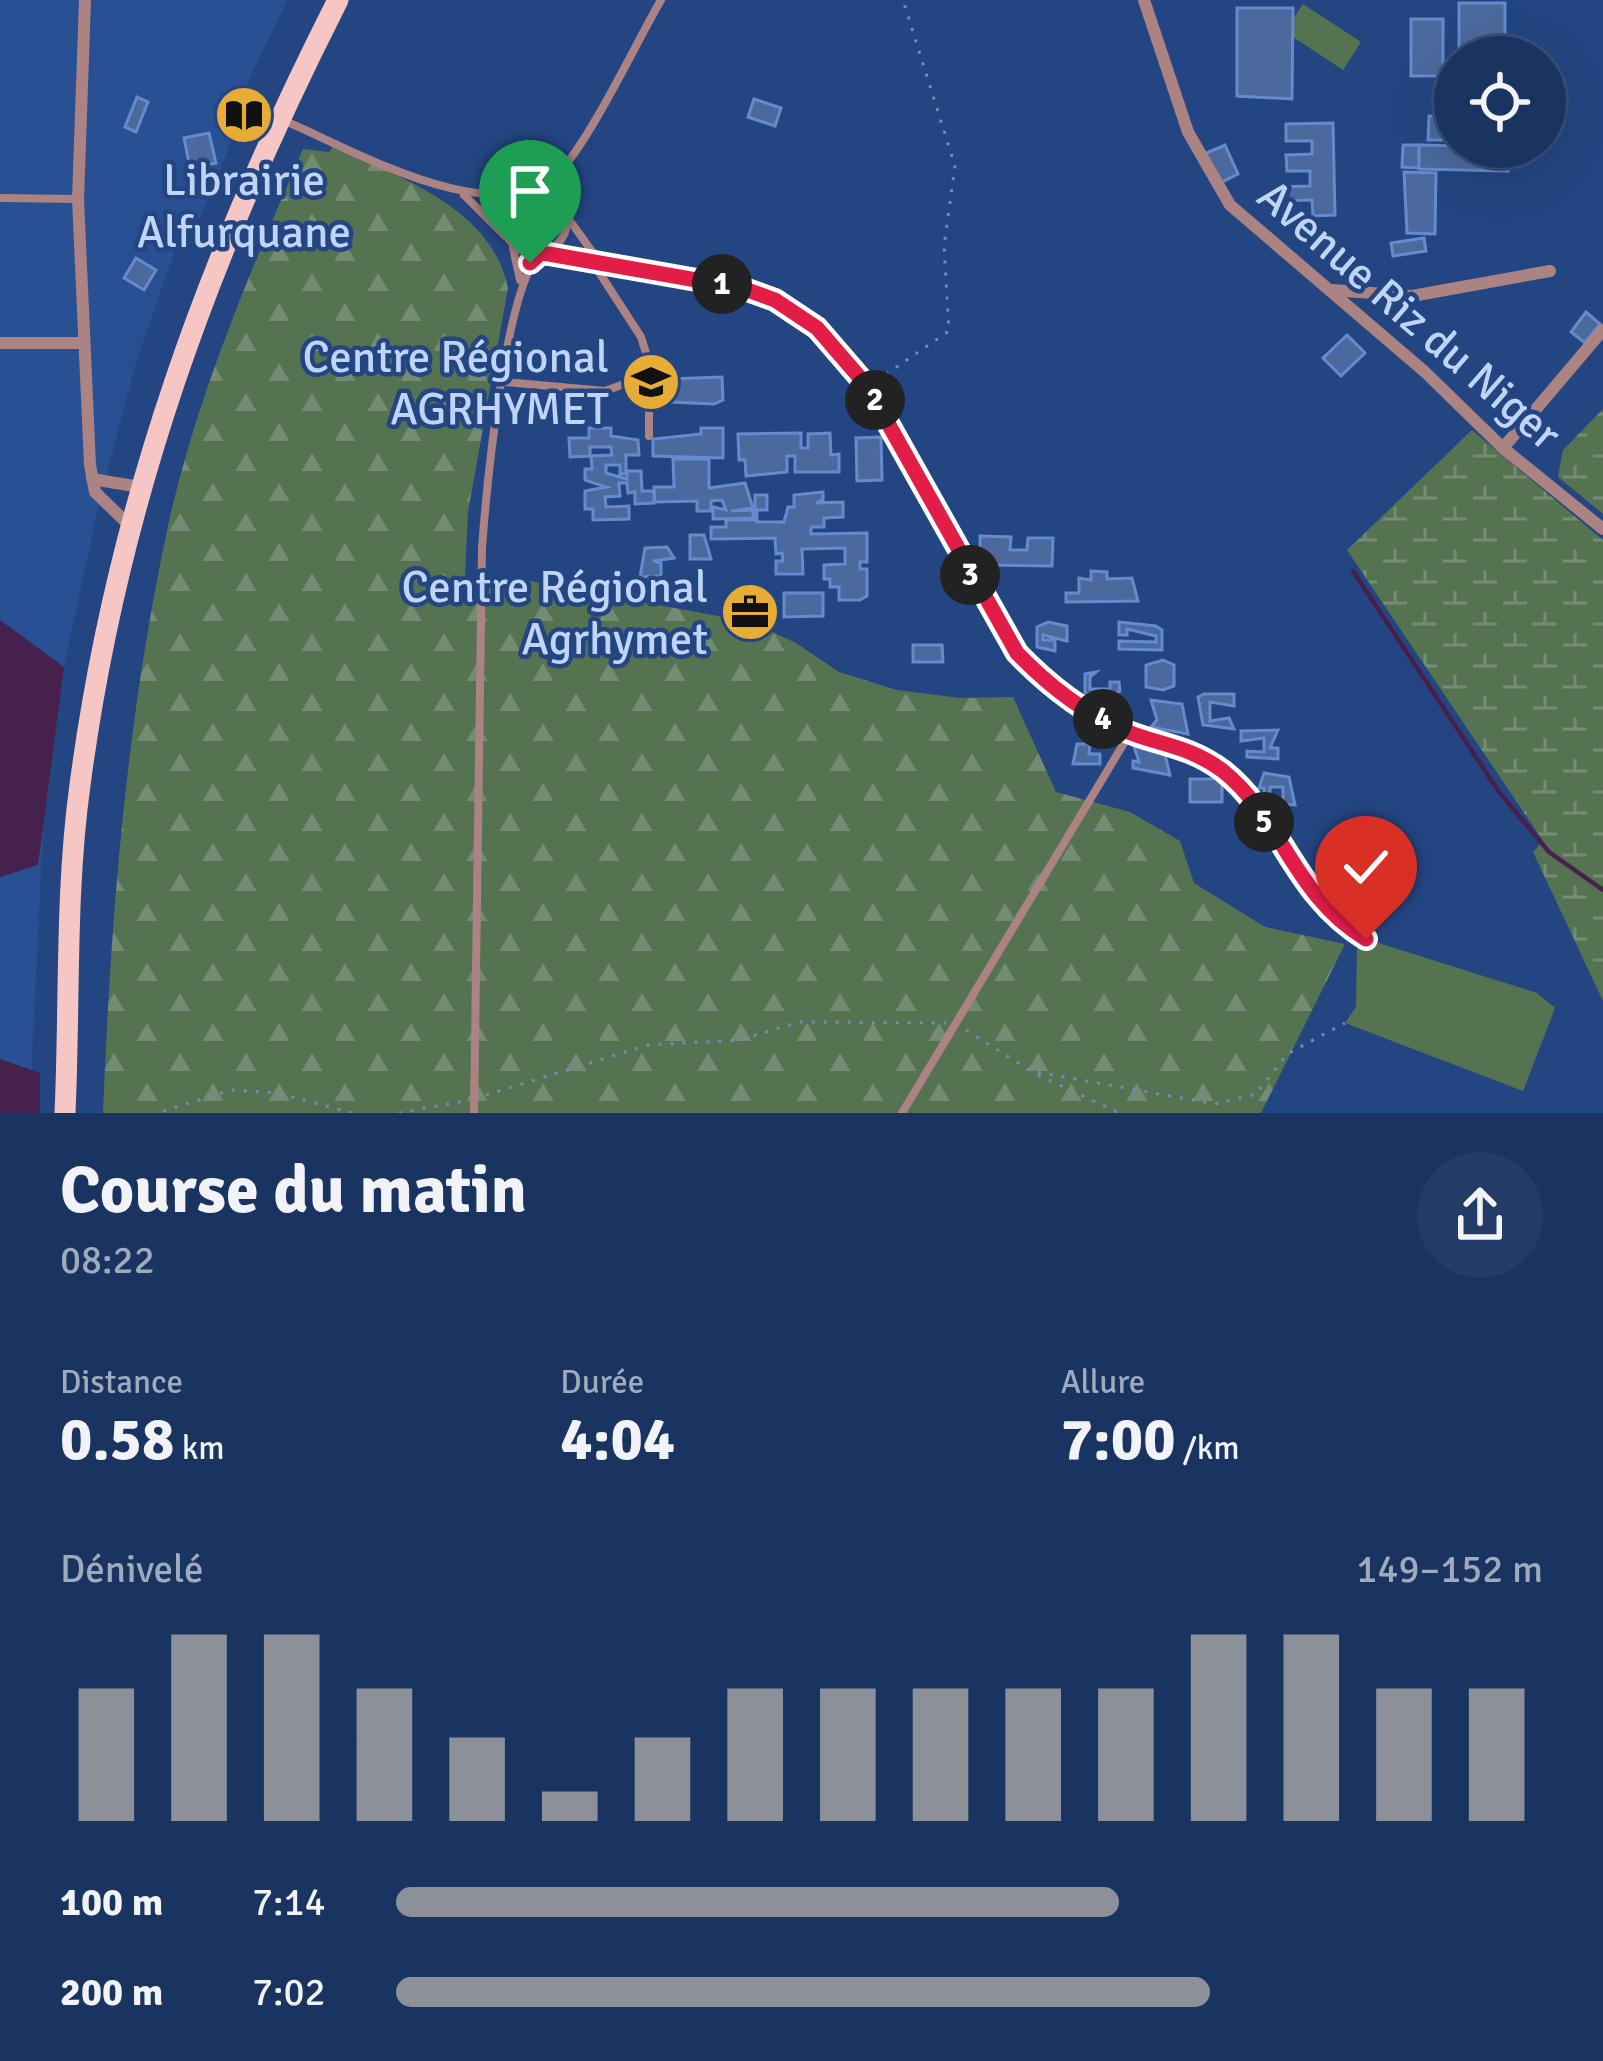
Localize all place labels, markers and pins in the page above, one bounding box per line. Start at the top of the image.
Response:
library icon: Librairie Alfurquane [213,84,275,146]
pin [479,140,581,263]
place label: Librairie Alfurquane [137,153,351,260]
pin: 1 [692,254,752,314]
place label: Centre Régional AGRHYMET [302,330,609,437]
school or university icon: Centre Régional AGRHYMET [620,351,682,413]
pin: 2 [845,370,905,430]
pin: 3 [940,545,1000,605]
place label: Centre Régional Agrhymet [401,560,708,667]
office icon: Centre Régional Agrhymet [719,581,781,643]
pin: 4 [1073,689,1133,749]
pin: 5 [1234,792,1294,852]
pin [1315,816,1417,939]

